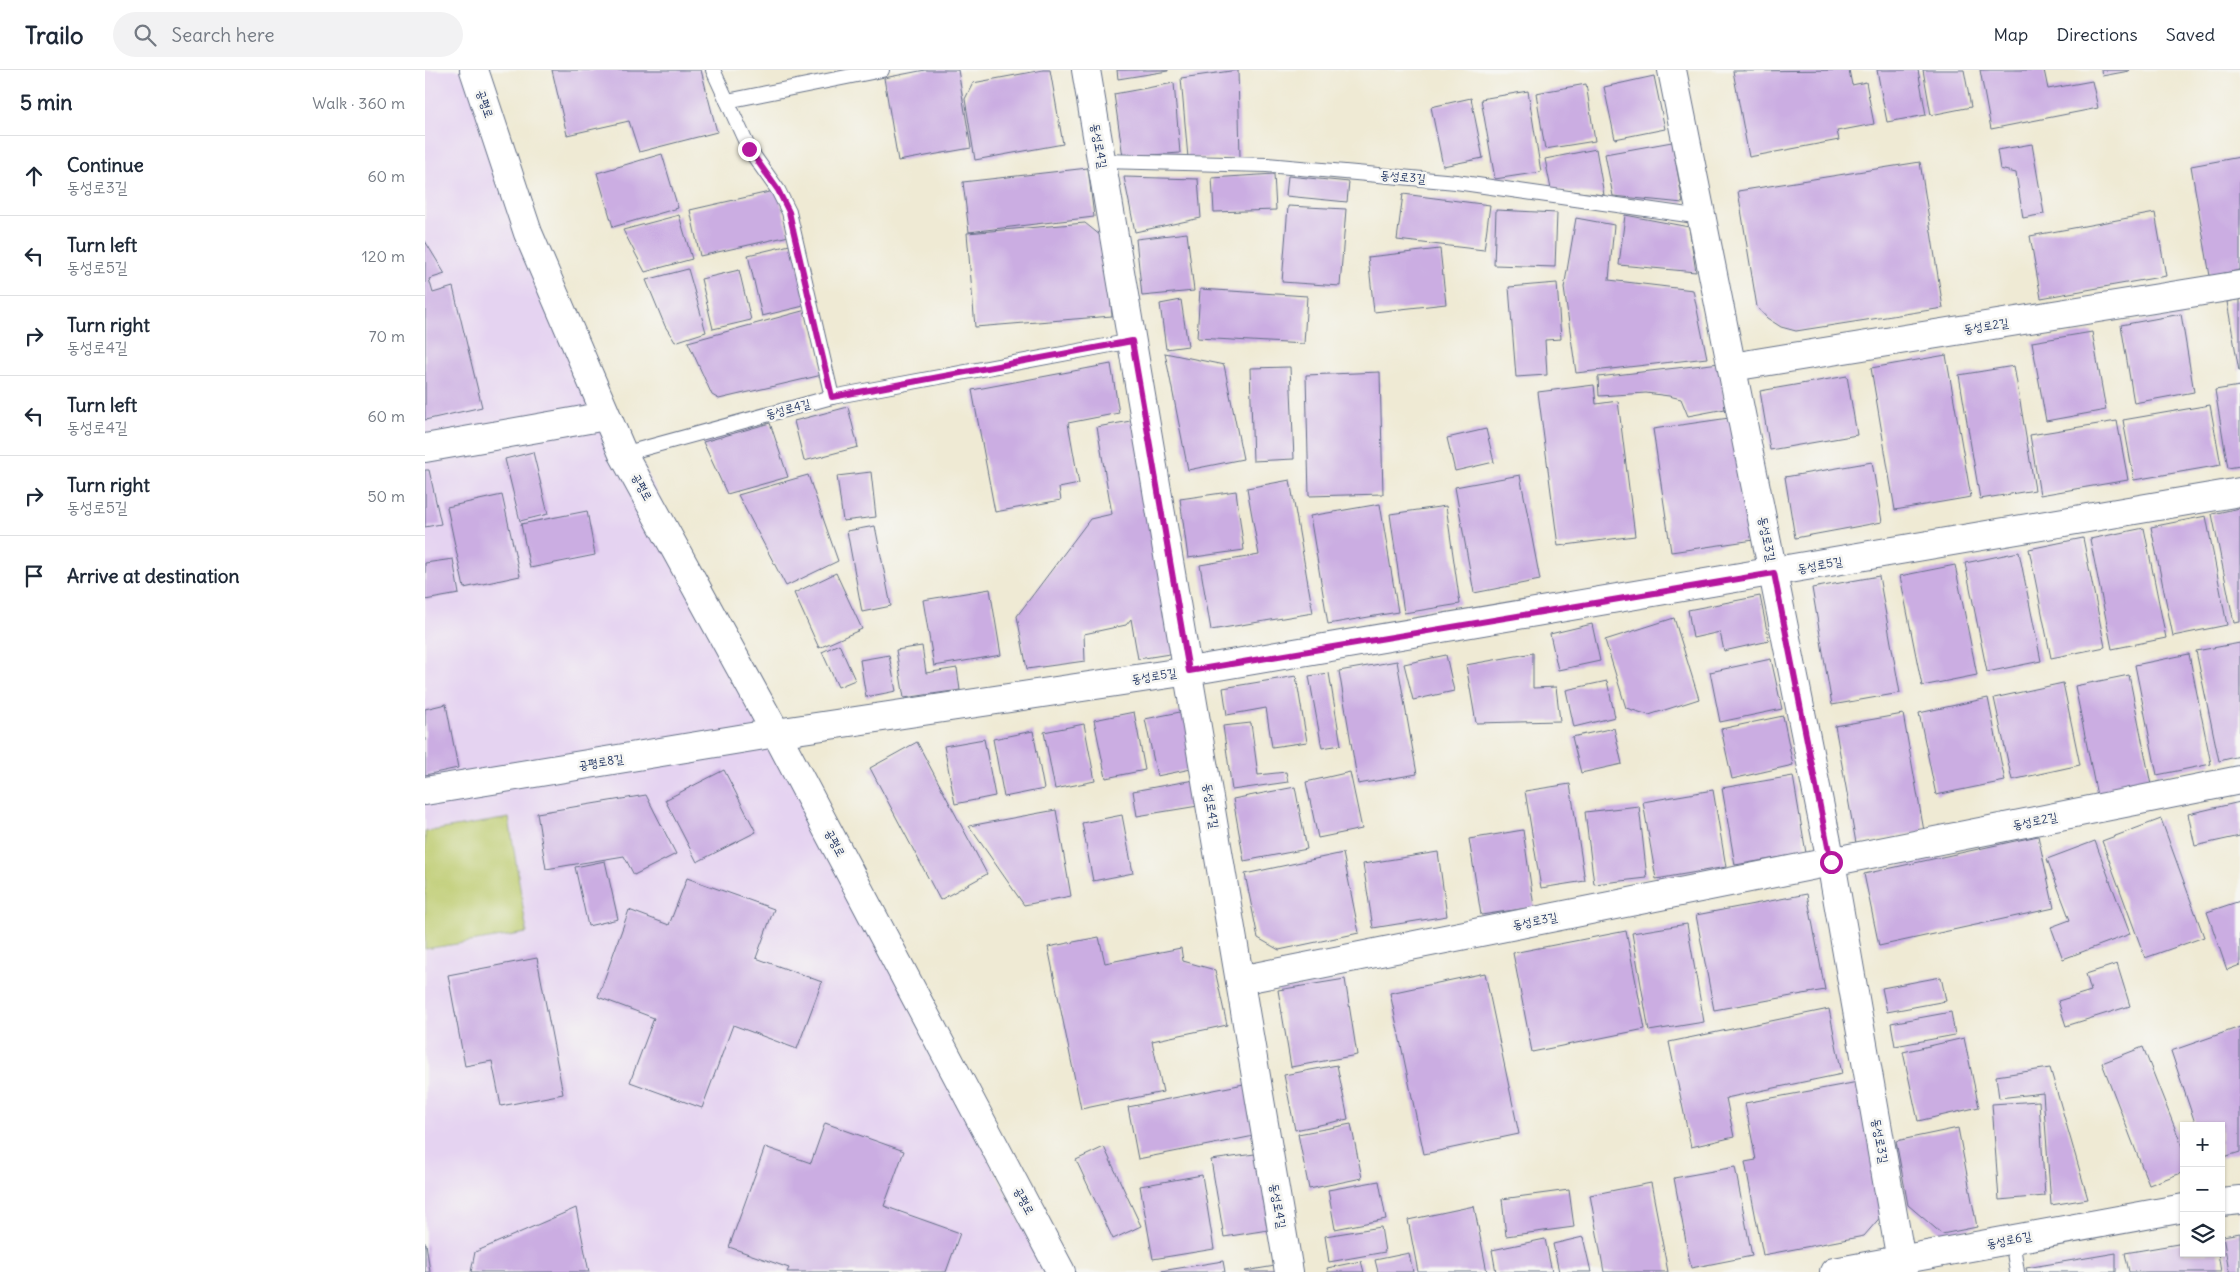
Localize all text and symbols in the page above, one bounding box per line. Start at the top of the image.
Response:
search box [113,12,463,57]
text: Trailo [25,20,83,50]
icon: search [131,21,159,49]
text: Search here [171,23,274,47]
text: Map [1993,23,2028,46]
text: Directions [2056,23,2138,46]
text: Saved [2166,23,2215,46]
street label: 공평로 [474,88,497,120]
text: 5 min [20,89,72,116]
text: Walk · 360 m [312,93,405,113]
street label: 동성로4길 [1088,122,1111,170]
route end [738,138,761,161]
text: Continue [67,153,144,177]
icon: ahead [20,162,48,190]
text: 60 m [367,166,405,186]
street label: 동성로3길 [1380,167,1427,186]
text: 동성로3길 [67,177,128,197]
text: Turn left [67,233,137,257]
icon: left [20,242,48,270]
text: 120 m [362,246,405,266]
text: 동성로5길 [67,257,128,277]
text: Turn right [67,313,150,337]
street label: 동성로2길 [1962,315,2010,336]
icon: right [20,322,48,350]
text: 70 m [369,326,405,346]
text: 동성로4길 [67,337,128,357]
text: Turn left [67,393,137,417]
street label: 동성로4길 [764,395,812,422]
icon: left [20,402,48,430]
text: 60 m [367,406,405,426]
text: 동성로4길 [67,417,128,437]
street label: 공평로 [629,470,656,503]
text: Turn right [67,473,150,497]
icon: right [20,482,48,510]
text: 50 m [367,486,405,506]
text: 동성로5길 [67,497,128,517]
street label: 동성로3길 [1756,515,1779,563]
street label: 동성로5길 [1796,553,1844,576]
icon: arrive [20,562,48,590]
text: Arrive at destination [67,564,240,588]
street label: 동성로5길 [1130,664,1178,686]
street label: 공평로8길 [577,750,625,772]
street label: 동성로4길 [1201,782,1223,830]
street label: 동성로2길 [2011,809,2059,832]
street label: 공평로 [822,826,849,859]
route start [1820,851,1843,874]
street label: 동성로3길 [1511,909,1559,932]
street label: 동성로3길 [1869,1117,1892,1165]
map controls [2180,1122,2225,1257]
button: + [2180,1122,2225,1167]
button: − [2180,1167,2225,1212]
street label: 동성로4길 [1267,1182,1290,1230]
street label: 공평로 [1011,1184,1038,1217]
button: layers [2180,1212,2225,1257]
street label: 동성로6길 [1985,1228,2033,1251]

